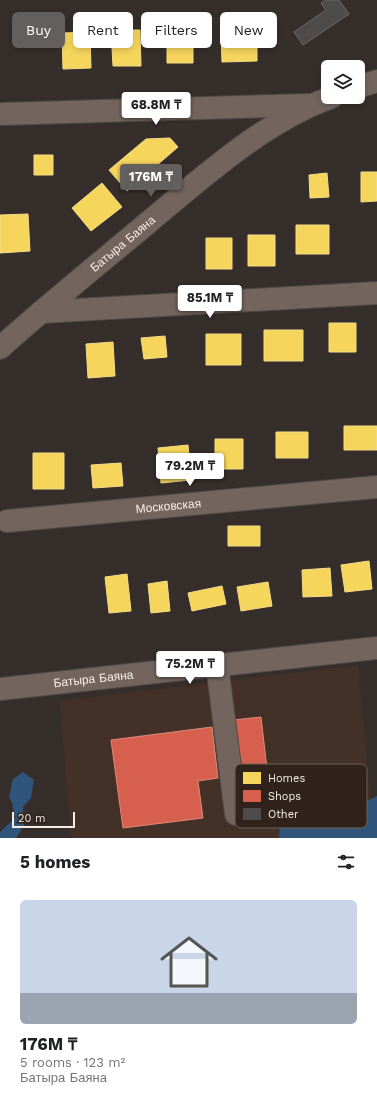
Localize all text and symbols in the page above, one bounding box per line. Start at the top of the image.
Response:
chip: Buy [12,12,65,48]
chip: Rent [73,12,133,48]
chip: Filters [141,12,212,48]
chip: New [220,12,277,48]
map controls [321,60,365,104]
button: layers [321,60,365,104]
pin: 68.8M ₸ [119,92,193,126]
text: 68.8M ₸ [131,97,181,112]
pin: 176M ₸ [118,164,184,198]
text: 176M ₸ [129,169,173,184]
street label: Батыра Баяна [87,213,158,275]
pin: 85.1M ₸ [173,285,247,319]
text: 85.1M ₸ [187,290,233,305]
pin: 79.2M ₸ [153,453,227,487]
text: 79.2M ₸ [165,458,215,473]
street label: Московская [135,496,202,516]
pin: 75.2M ₸ [153,651,227,685]
text: 75.2M ₸ [165,656,215,671]
street label: Батыра Баяна [53,668,134,690]
legend [235,764,367,828]
text: Homes [268,772,305,785]
text: Shops [268,790,301,803]
text: Other [268,808,299,821]
scale bar [12,810,75,829]
text: 20 m [18,812,46,825]
icon: filters [335,851,357,873]
text: 5 homes [20,852,90,872]
icon: home [153,926,225,998]
text: 176M ₸ [20,1034,77,1054]
text: 5 rooms · 123 m² [20,1055,125,1070]
text: Батыра Баяна [20,1070,107,1085]

